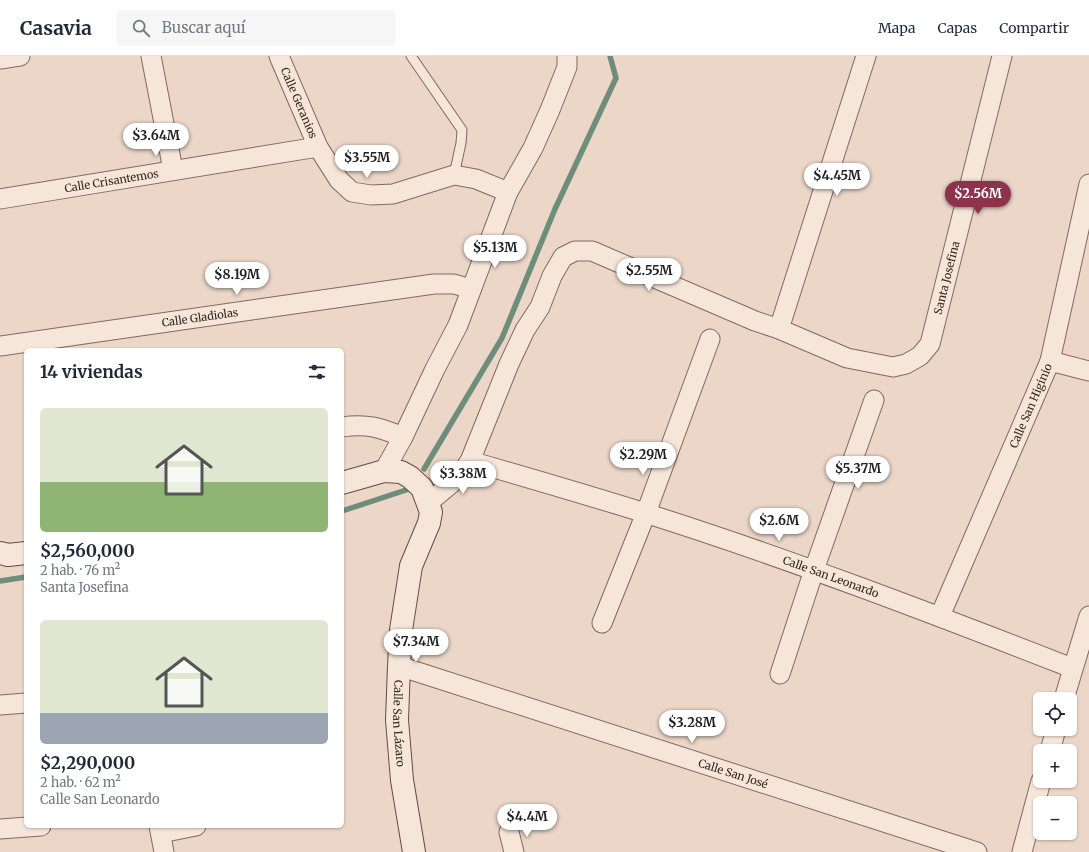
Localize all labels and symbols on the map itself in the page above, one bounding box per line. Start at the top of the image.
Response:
street label: Calle Geranios [278,65,320,140]
pin: $3.64M [123,123,189,157]
pin: $3.55M [334,145,400,179]
pin: $4.45M [804,163,870,197]
street label: Calle Crisantemos [63,166,160,195]
pin: $2.56M [945,181,1011,215]
pin: $5.13M [462,235,528,269]
street label: Santa Josefina [931,239,963,316]
pin: $2.55M [616,258,682,292]
pin: $8.19M [204,262,270,296]
street label: Calle Gladiolas [161,305,239,330]
street label: Calle San Higinio [1006,361,1055,450]
pin: $2.29M [610,442,676,476]
pin: $5.37M [825,456,891,490]
pin: $3.38M [430,461,496,495]
pin: $2.6M [751,508,807,542]
street label: Calle San Leonardo [781,553,881,601]
pin: $7.34M [383,629,449,663]
street label: Calle San Lázaro [390,680,408,768]
pin: $3.28M [659,710,725,744]
street label: Calle San José [697,756,770,791]
pin: $4.4M [499,804,555,838]

